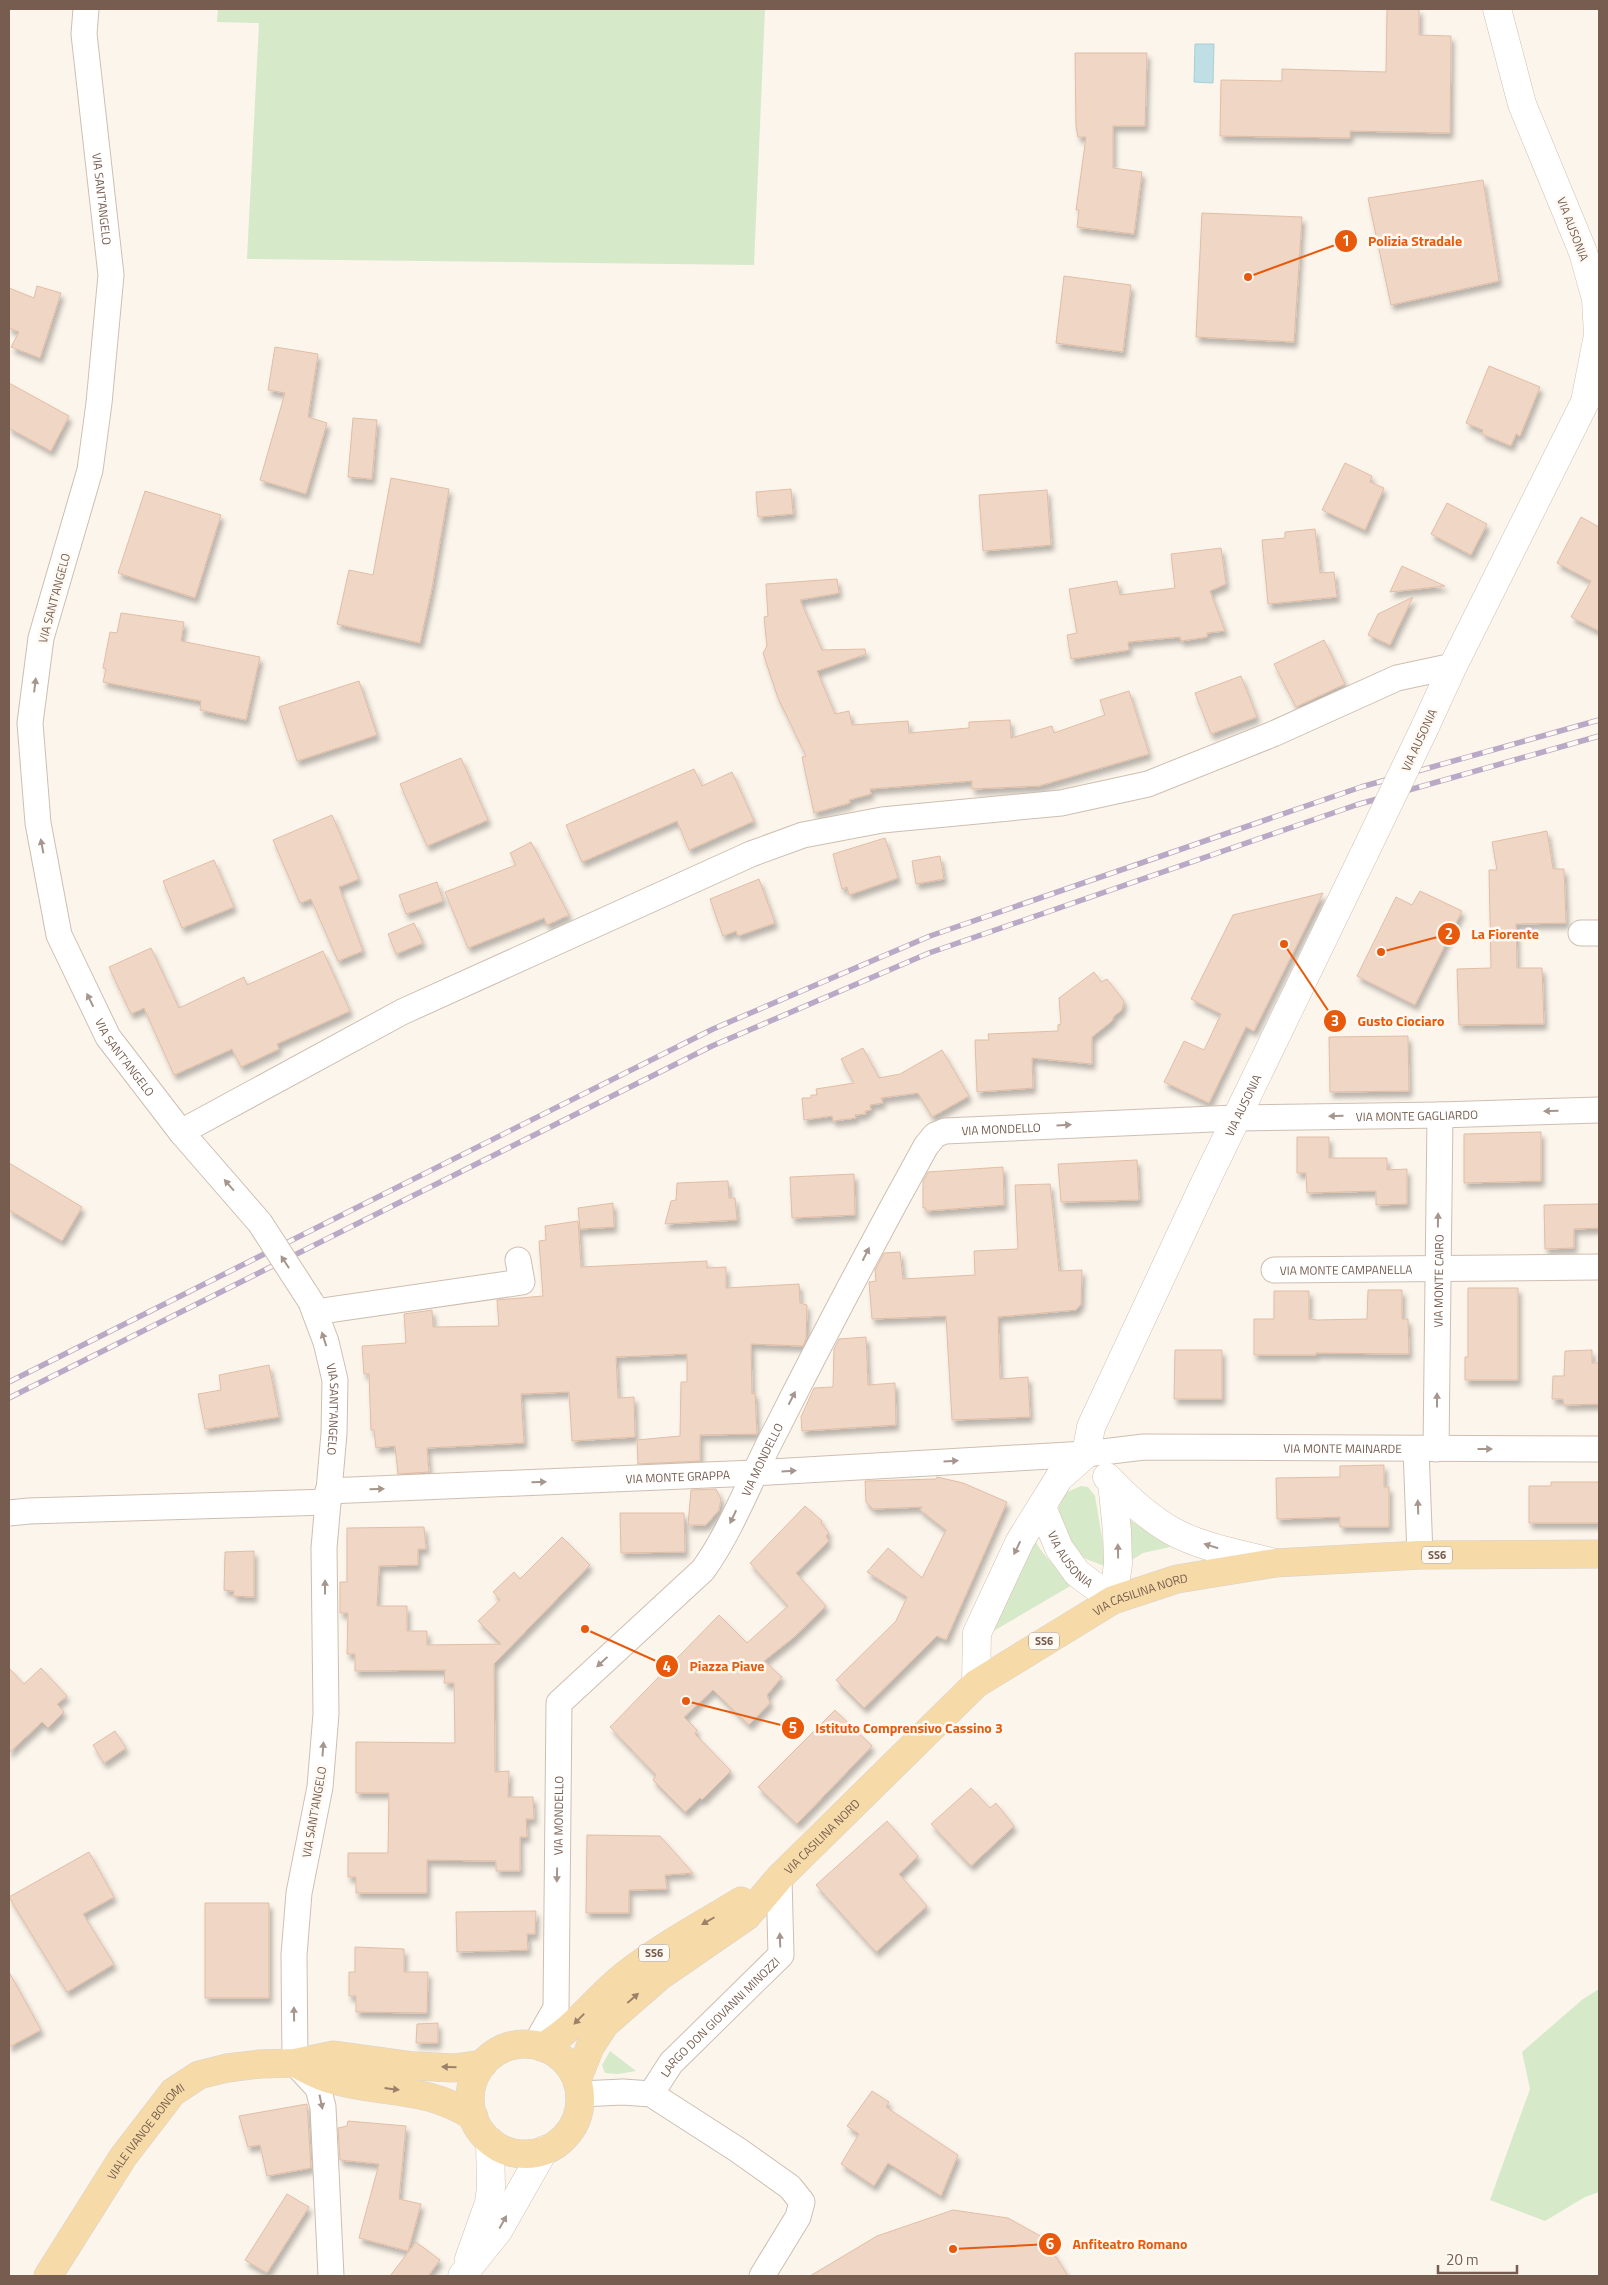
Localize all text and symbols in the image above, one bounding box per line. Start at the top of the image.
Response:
street label: VIA SANT'ANGELO [88,152,117,246]
street label: VIA AUSONIA [1552,194,1594,264]
callout: Polizia Stradale [1333,227,1472,256]
text: 1 [1342,229,1350,252]
text: Polizia Stradale [1368,230,1462,251]
street label: VIA SANT'ANGELO [33,551,75,645]
one-way arrow [31,676,39,692]
street label: VIA AUSONIA [1396,706,1442,774]
one-way arrow [38,838,46,854]
callout: La Fiorente [1436,919,1549,948]
text: 2 [1445,922,1453,945]
text: La Fiorente [1471,923,1539,944]
one-way arrow [86,993,94,1007]
callout: Gusto Ciociaro [1322,1006,1454,1035]
text: 3 [1331,1009,1339,1032]
text: Gusto Ciociaro [1358,1010,1444,1031]
street label: VIA SANT'ANGELO [91,1015,160,1100]
street label: VIA AUSONIA [1219,1071,1266,1140]
street label: VIA MONTE GAGLIARDO [1356,1104,1478,1126]
one-way arrow [1542,1107,1558,1115]
one-way arrow [1327,1112,1343,1120]
street label: VIA MONDELLO [961,1117,1041,1140]
one-way arrow [1056,1121,1072,1129]
one-way arrow [223,1179,234,1192]
one-way arrow [1434,1212,1442,1228]
street label: VIA MONTE CAIRO [1428,1234,1448,1328]
one-way arrow [862,1247,870,1261]
one-way arrow [281,1255,290,1269]
street label: VIA MONTE CAMPANELLA [1280,1259,1412,1279]
one-way arrow [320,1331,327,1346]
street label: VIA SANT'ANGELO [322,1361,344,1456]
one-way arrow [788,1391,796,1406]
one-way arrow [1433,1392,1441,1408]
street label: VIA MONDELLO [736,1419,788,1499]
street label: VIA MONTE MAINARDE [1283,1438,1402,1458]
one-way arrow [1477,1445,1493,1453]
one-way arrow [944,1457,960,1465]
street label: VIA MONTE GRAPPA [625,1465,730,1488]
one-way arrow [782,1466,798,1474]
one-way arrow [532,1477,548,1485]
one-way arrow [369,1484,385,1492]
one-way arrow [1414,1498,1422,1514]
one-way arrow [729,1510,737,1524]
street label: VIA AUSONIA [1043,1528,1097,1592]
one-way arrow [1013,1541,1021,1555]
one-way arrow [1203,1541,1218,1549]
one-way arrow [1114,1543,1122,1559]
road number: SS6 [1422,1546,1452,1564]
street label: VIA CASILINA NORD [1089,1568,1189,1620]
one-way arrow [321,1579,329,1595]
road number: SS6 [1029,1632,1059,1650]
callout: Piazza Piave [654,1652,774,1681]
text: 4 [663,1655,671,1678]
text: Piazza Piave [690,1655,764,1676]
one-way arrow [597,1656,609,1668]
callout: Istituto Comprensivo Cassino 3 [780,1713,1013,1742]
text: 5 [789,1716,797,1739]
text: Istituto Comprensivo Cassino 3 [815,1717,1003,1738]
one-way arrow [320,1741,328,1757]
street label: VIA SANT'ANGELO [297,1765,331,1859]
street label: VIA MONDELLO [548,1776,568,1855]
street label: VIA CASILINA NORD [779,1794,864,1878]
one-way arrow [553,1868,561,1884]
one-way arrow [701,1916,714,1925]
one-way arrow [776,1932,784,1948]
road number: SS6 [639,1945,669,1962]
street label: LARGO DON GIOVANNI MINOZZI [655,1952,784,2080]
one-way arrow [627,1993,640,2004]
one-way arrow [290,2006,298,2022]
one-way arrow [573,2013,585,2025]
one-way arrow [440,2063,456,2071]
street label: VIALE IVANOE BONOMI [102,2078,188,2183]
one-way arrow [384,2085,400,2093]
one-way arrow [318,2095,326,2111]
one-way arrow [499,2215,508,2228]
callout: Anfiteatro Romano [1037,2229,1197,2258]
text: 6 [1046,2232,1054,2255]
text: Anfiteatro Romano [1072,2233,1188,2254]
scale bar [1438,2242,1517,2274]
text: 20 m [1446,2248,1479,2271]

